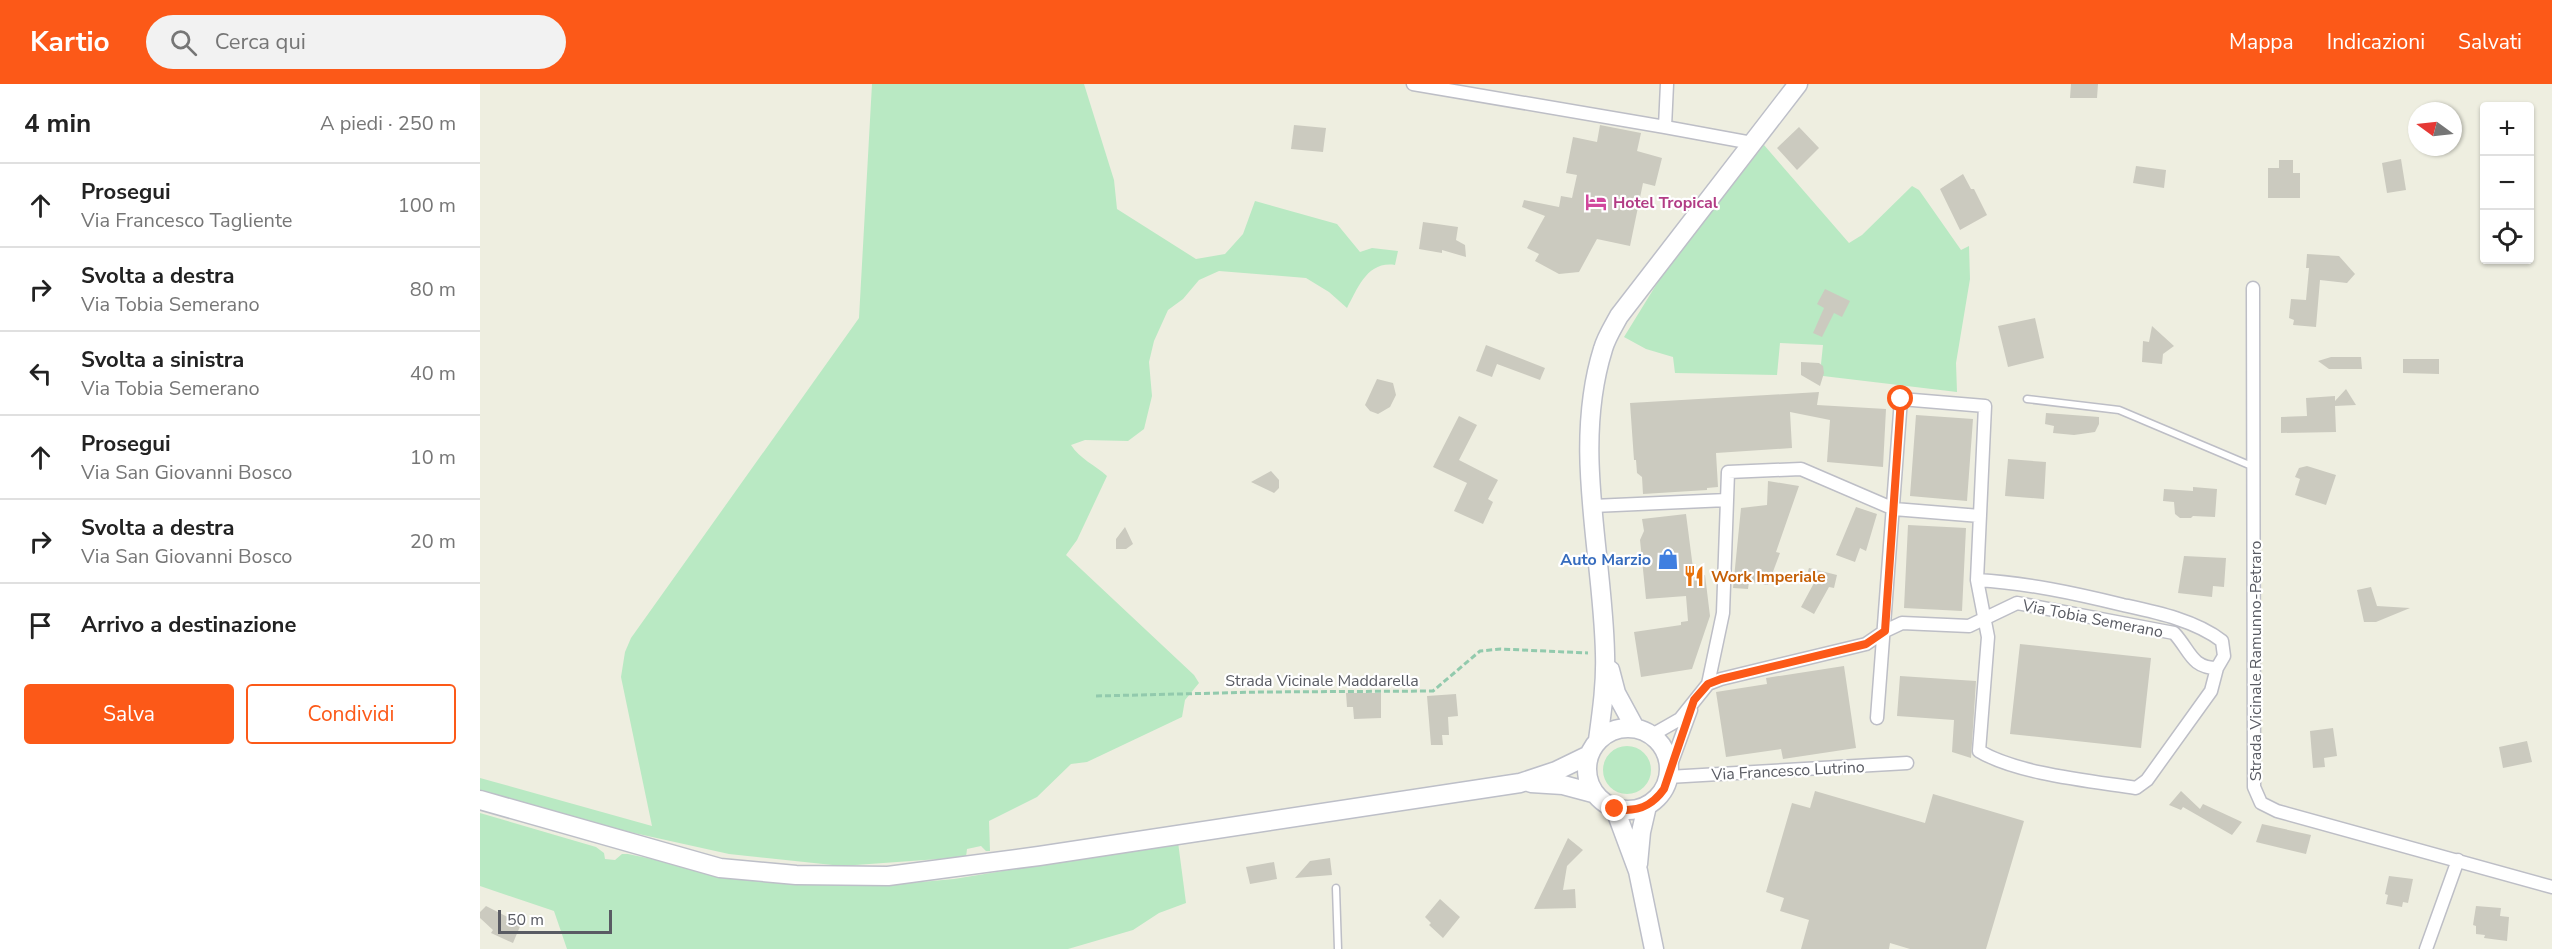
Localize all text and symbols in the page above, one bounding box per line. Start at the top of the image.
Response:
search box [146,15,566,69]
text: Kartio [30,23,110,61]
icon: search [167,26,200,59]
text: Cerca qui [215,27,306,57]
text: Mappa [2229,28,2294,56]
text: Indicazioni [2327,28,2425,56]
text: Salvati [2458,28,2522,56]
north arrow [2408,102,2462,156]
map controls [2480,102,2534,264]
button: + [2480,102,2534,156]
text: 4 min [24,106,91,141]
text: A piedi · 250 m [320,110,456,137]
button: − [2480,156,2534,210]
text: Prosegui [81,177,171,207]
icon: ahead [24,189,57,222]
hotel icon: Hotel Tropical [1584,190,1608,214]
text: 100 m [398,192,456,219]
place label: Hotel Tropical [1613,192,1718,214]
text: Via Francesco Tagliente [81,207,293,234]
button: locate [2480,210,2534,264]
text: Svolta a destra [81,261,235,291]
icon: right [24,273,57,306]
text: 80 m [410,276,456,303]
text: Via Tobia Semerano [81,291,260,318]
text: Svolta a sinistra [81,345,244,375]
icon: left [24,357,57,390]
text: 40 m [410,360,456,387]
text: Via Tobia Semerano [81,375,260,402]
route start [1887,385,1913,411]
text: Prosegui [81,429,171,459]
icon: ahead [24,441,57,474]
text: 10 m [410,444,456,471]
text: Via San Giovanni Bosco [81,459,292,486]
text: Svolta a destra [81,513,235,543]
icon: right [24,525,57,558]
text: 20 m [410,528,456,555]
street label: Strada Vicinale Ramunno-Petraro [2245,541,2267,781]
text: Via San Giovanni Bosco [81,543,292,570]
shop icon: Auto Marzio [1656,547,1680,571]
place label: Auto Marzio [1560,549,1651,571]
restaurant icon: Work Imperiale [1682,564,1706,588]
place label: Work Imperiale [1711,566,1826,588]
street label: Via Tobia Semerano [2020,594,2165,643]
icon: arrive [24,609,57,642]
text: Arrivo a destinazione [81,610,296,640]
street label: Strada Vicinale Maddarella [1225,670,1419,692]
button: Salva [24,684,234,744]
button: Condividi [246,684,456,744]
street label: Via Francesco Lutrino [1710,756,1865,786]
route end [1601,795,1627,821]
scale bar [498,907,612,934]
text: 50 m [507,909,544,931]

